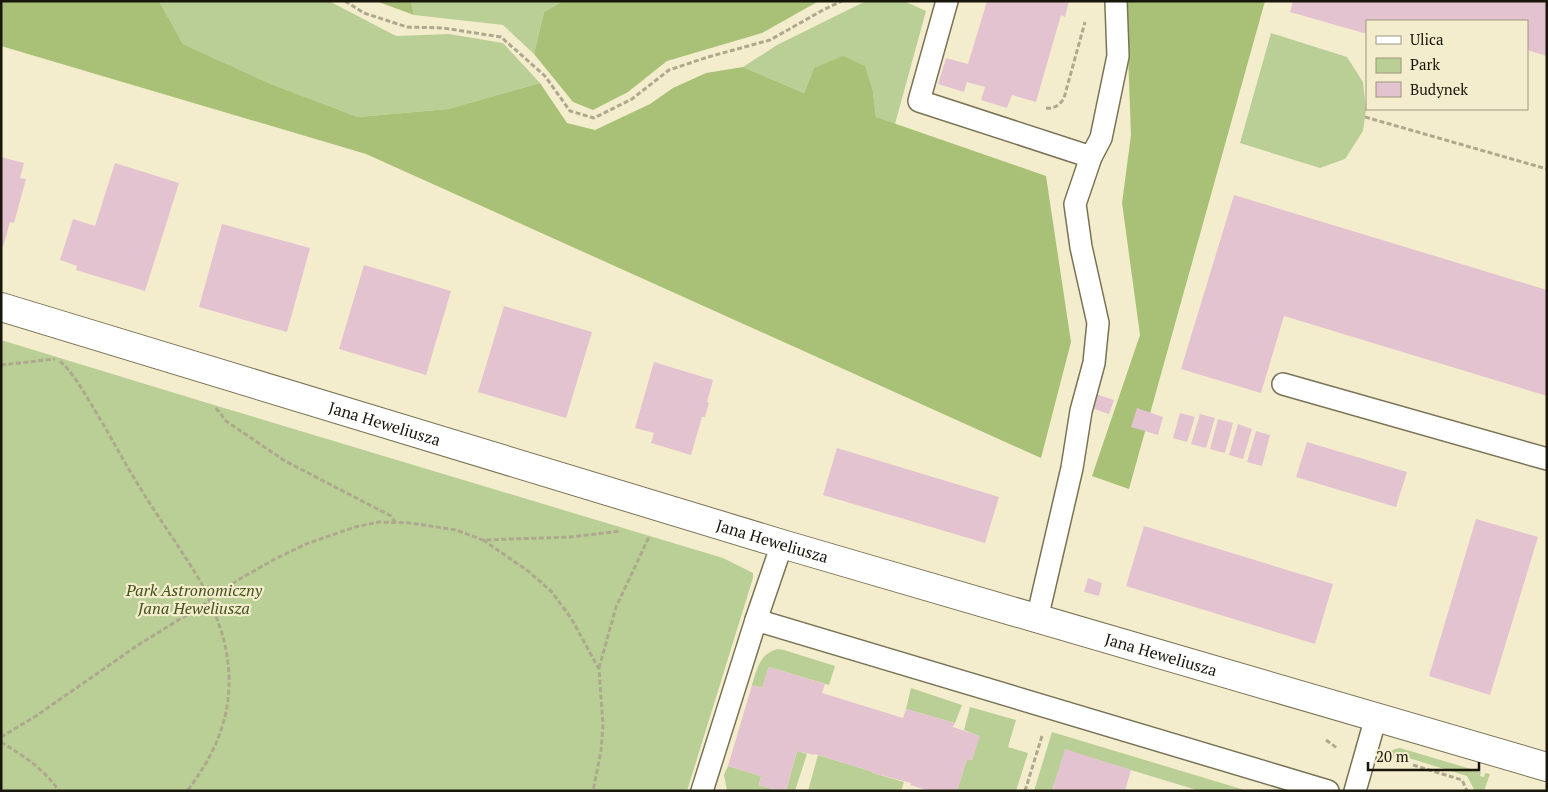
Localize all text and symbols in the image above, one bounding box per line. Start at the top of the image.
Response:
legend [1366,20,1528,110]
text: Ulica [1410,29,1444,49]
text: Park [1410,54,1440,74]
text: Budynek [1410,79,1468,99]
street label: Jana Heweliusza [326,396,443,451]
street label: Jana Heweliusza [714,514,831,568]
park label: Park Astronomiczny Jana Heweliusza [125,579,263,619]
street label: Jana Heweliusza [1102,628,1220,681]
scale bar [1368,740,1479,772]
text: 20 m [1376,746,1409,766]

